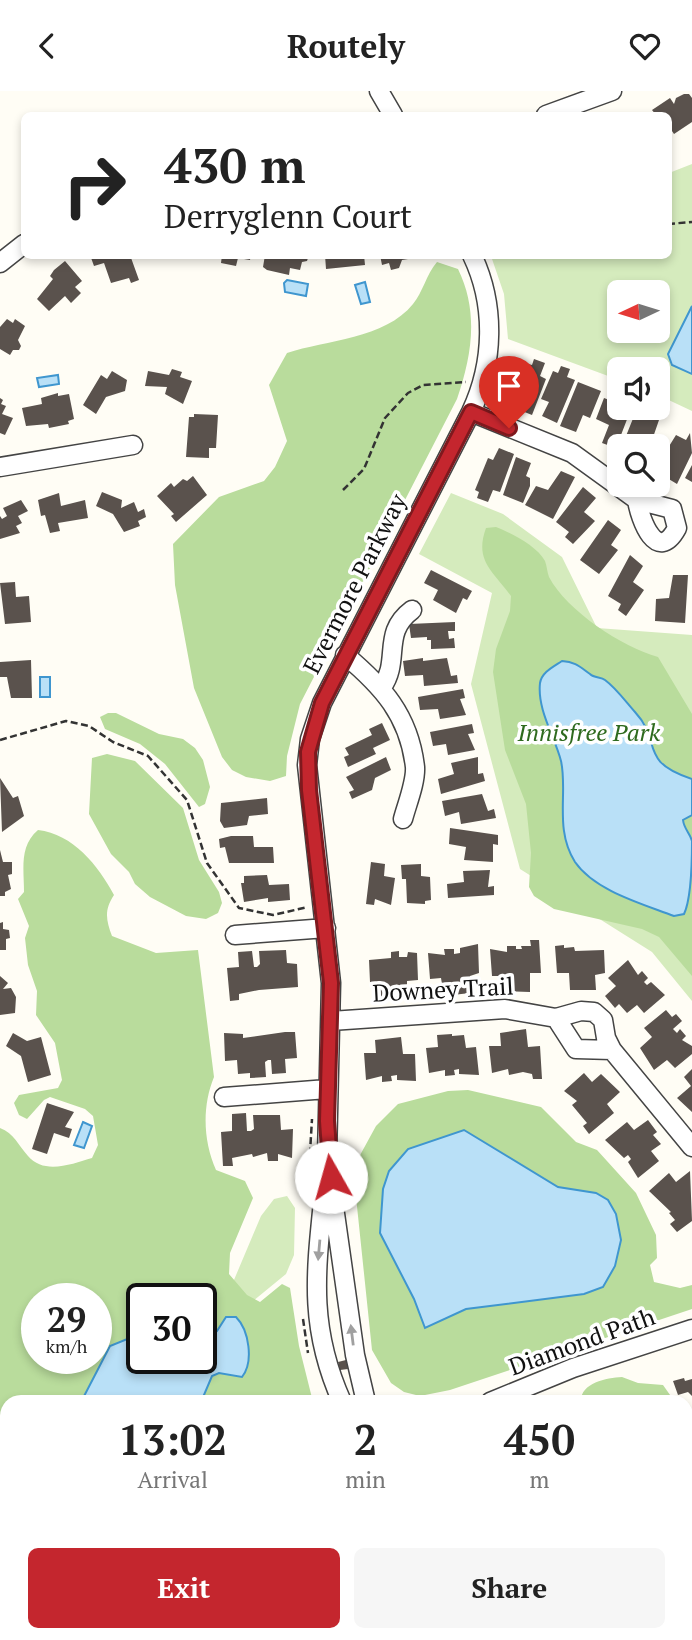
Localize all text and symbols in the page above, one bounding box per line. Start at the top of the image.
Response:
text: Routely [287,25,405,67]
icon: back [28,27,66,65]
icon: heart [626,27,664,65]
text: 430 m [164,132,306,197]
icon: right [49,140,140,231]
text: Derryglenn Court [164,195,412,237]
north arrow [607,280,670,343]
map controls [607,280,670,497]
pin [479,356,539,428]
button: sound [607,357,670,420]
icon: arrive [490,367,528,405]
button: search [607,434,670,497]
street label: Evermore Parkway [295,487,414,679]
park label: Innisfree Park [517,716,661,748]
street label: Downey Trail [372,969,514,1009]
position arrow [294,1140,368,1214]
one-way arrow [313,1239,324,1261]
speed limit sign: 30 [126,1283,217,1374]
text: 29 [47,1296,86,1342]
street label: Diamond Path [504,1300,659,1382]
one-way arrow [347,1324,358,1346]
text: km/h [46,1334,87,1358]
text: 13:02 [118,1411,227,1467]
text: 2 [354,1411,377,1467]
text: 450 [504,1411,575,1467]
text: Arrival [137,1464,208,1495]
text: min [345,1464,386,1495]
text: m [529,1464,549,1495]
button: Exit [28,1548,340,1628]
button: Share [354,1548,665,1628]

